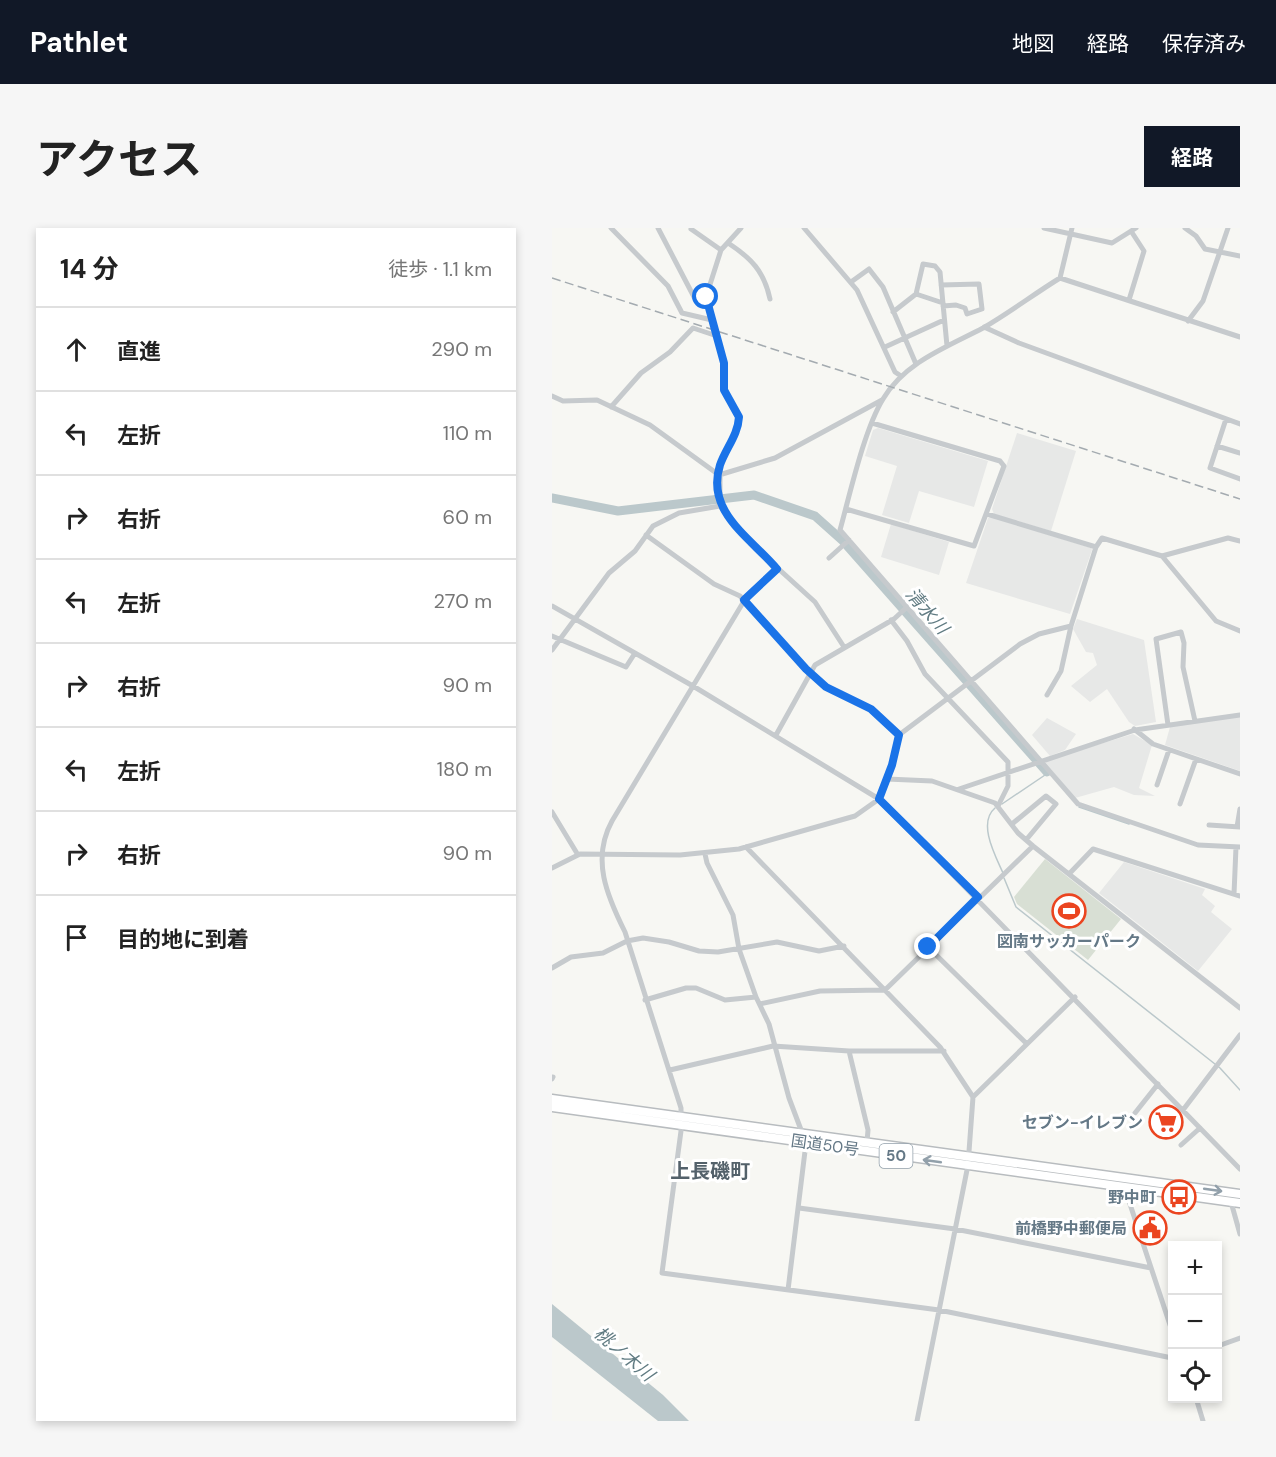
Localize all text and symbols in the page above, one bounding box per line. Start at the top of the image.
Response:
text: Pathlet [30,24,128,61]
text: 地図 [1012,30,1054,58]
text: 経路 [1087,30,1129,58]
text: 保存済み [1162,30,1246,58]
button: 経路 [1144,126,1240,187]
text: アクセス [36,132,202,187]
text: 14 分 [60,252,118,286]
text: 徒歩 · 1.1 km [388,256,492,282]
route start [692,283,718,309]
icon: ahead [60,333,93,366]
text: 290 m [431,336,492,362]
text: 直進 [117,337,161,366]
icon: left [60,417,93,450]
text: 110 m [443,420,492,446]
text: 左折 [117,421,161,450]
icon: right [60,501,93,534]
text: 60 m [443,504,492,530]
text: 右折 [117,505,161,534]
water label: 清水川 [900,583,955,641]
icon: left [60,585,93,618]
text: 270 m [434,588,492,614]
text: 左折 [117,589,161,618]
icon: right [60,669,93,702]
text: 90 m [443,672,492,698]
text: 右折 [117,673,161,702]
icon: left [60,753,93,786]
text: 180 m [437,756,492,782]
text: 左折 [117,757,161,786]
icon: right [60,837,93,870]
text: 90 m [443,840,492,866]
text: 右折 [117,841,161,870]
sports icon: 図南サッカーパーク [1051,893,1087,929]
icon: arrive [60,921,93,954]
text: 目的地に到着 [117,925,249,954]
place label: 図南サッカーパーク [997,931,1141,952]
route end [914,933,940,959]
supermarket icon: セブン-イレブン [1148,1104,1184,1140]
place label: セブン-イレブン [1022,1112,1143,1133]
street label: 国道50号 [790,1130,860,1160]
road number: 50 [880,1144,912,1168]
one-way arrow [923,1155,943,1166]
district label: 上長磯町 [670,1158,750,1184]
bus stop icon: 野中町 [1161,1179,1197,1215]
one-way arrow [1203,1185,1223,1196]
place label: 野中町 [1108,1187,1156,1208]
public building icon: 前橋野中郵便局 [1132,1210,1168,1246]
place label: 前橋野中郵便局 [1015,1218,1127,1239]
map controls [1168,1241,1222,1403]
button: + [1168,1241,1222,1295]
button: − [1168,1295,1222,1349]
water label: 桃ノ木川 [589,1321,661,1388]
button: locate [1168,1349,1222,1403]

